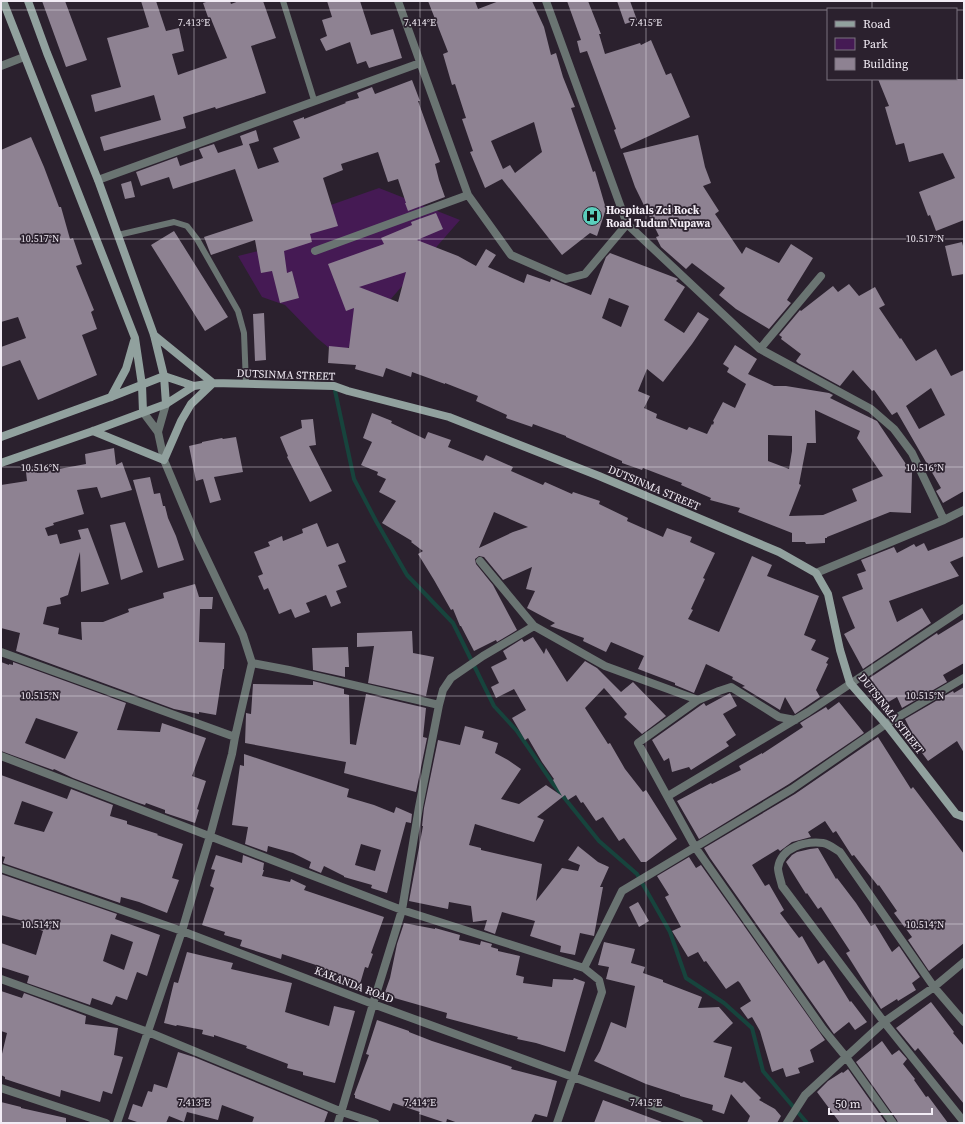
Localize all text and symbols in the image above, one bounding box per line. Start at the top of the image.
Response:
legend [827,8,957,80]
text: 7.413°E [178,16,210,29]
text: 7.414°E [404,16,436,29]
text: 7.415°E [630,16,662,29]
text: Road [863,16,890,32]
text: Park [863,36,888,52]
text: Building [863,56,908,72]
place label: Hospitals Zci Rock Road Tudun Nupawa [606,203,710,231]
hospital icon: Hospitals Zci Rock Road Tudun Nupawa [581,205,603,227]
text: 10.517°N [21,232,59,245]
text: 10.517°N [906,232,944,245]
street label: DUTSINMA STREET [236,366,336,384]
text: 10.516°N [21,461,59,474]
text: 10.516°N [906,461,944,474]
street label: DUTSINMA STREET [606,462,703,514]
street label: DUTSINMA STREET [855,670,928,758]
text: 10.515°N [21,689,59,702]
text: 10.515°N [906,689,944,702]
text: 10.514°N [21,918,59,931]
text: 10.514°N [906,918,944,931]
street label: KAKANDA ROAD [312,963,396,1007]
scale bar [829,1090,932,1116]
text: 7.413°E [178,1096,210,1109]
text: 7.414°E [404,1096,436,1109]
text: 7.415°E [630,1096,662,1109]
text: 50 m [835,1096,861,1112]

